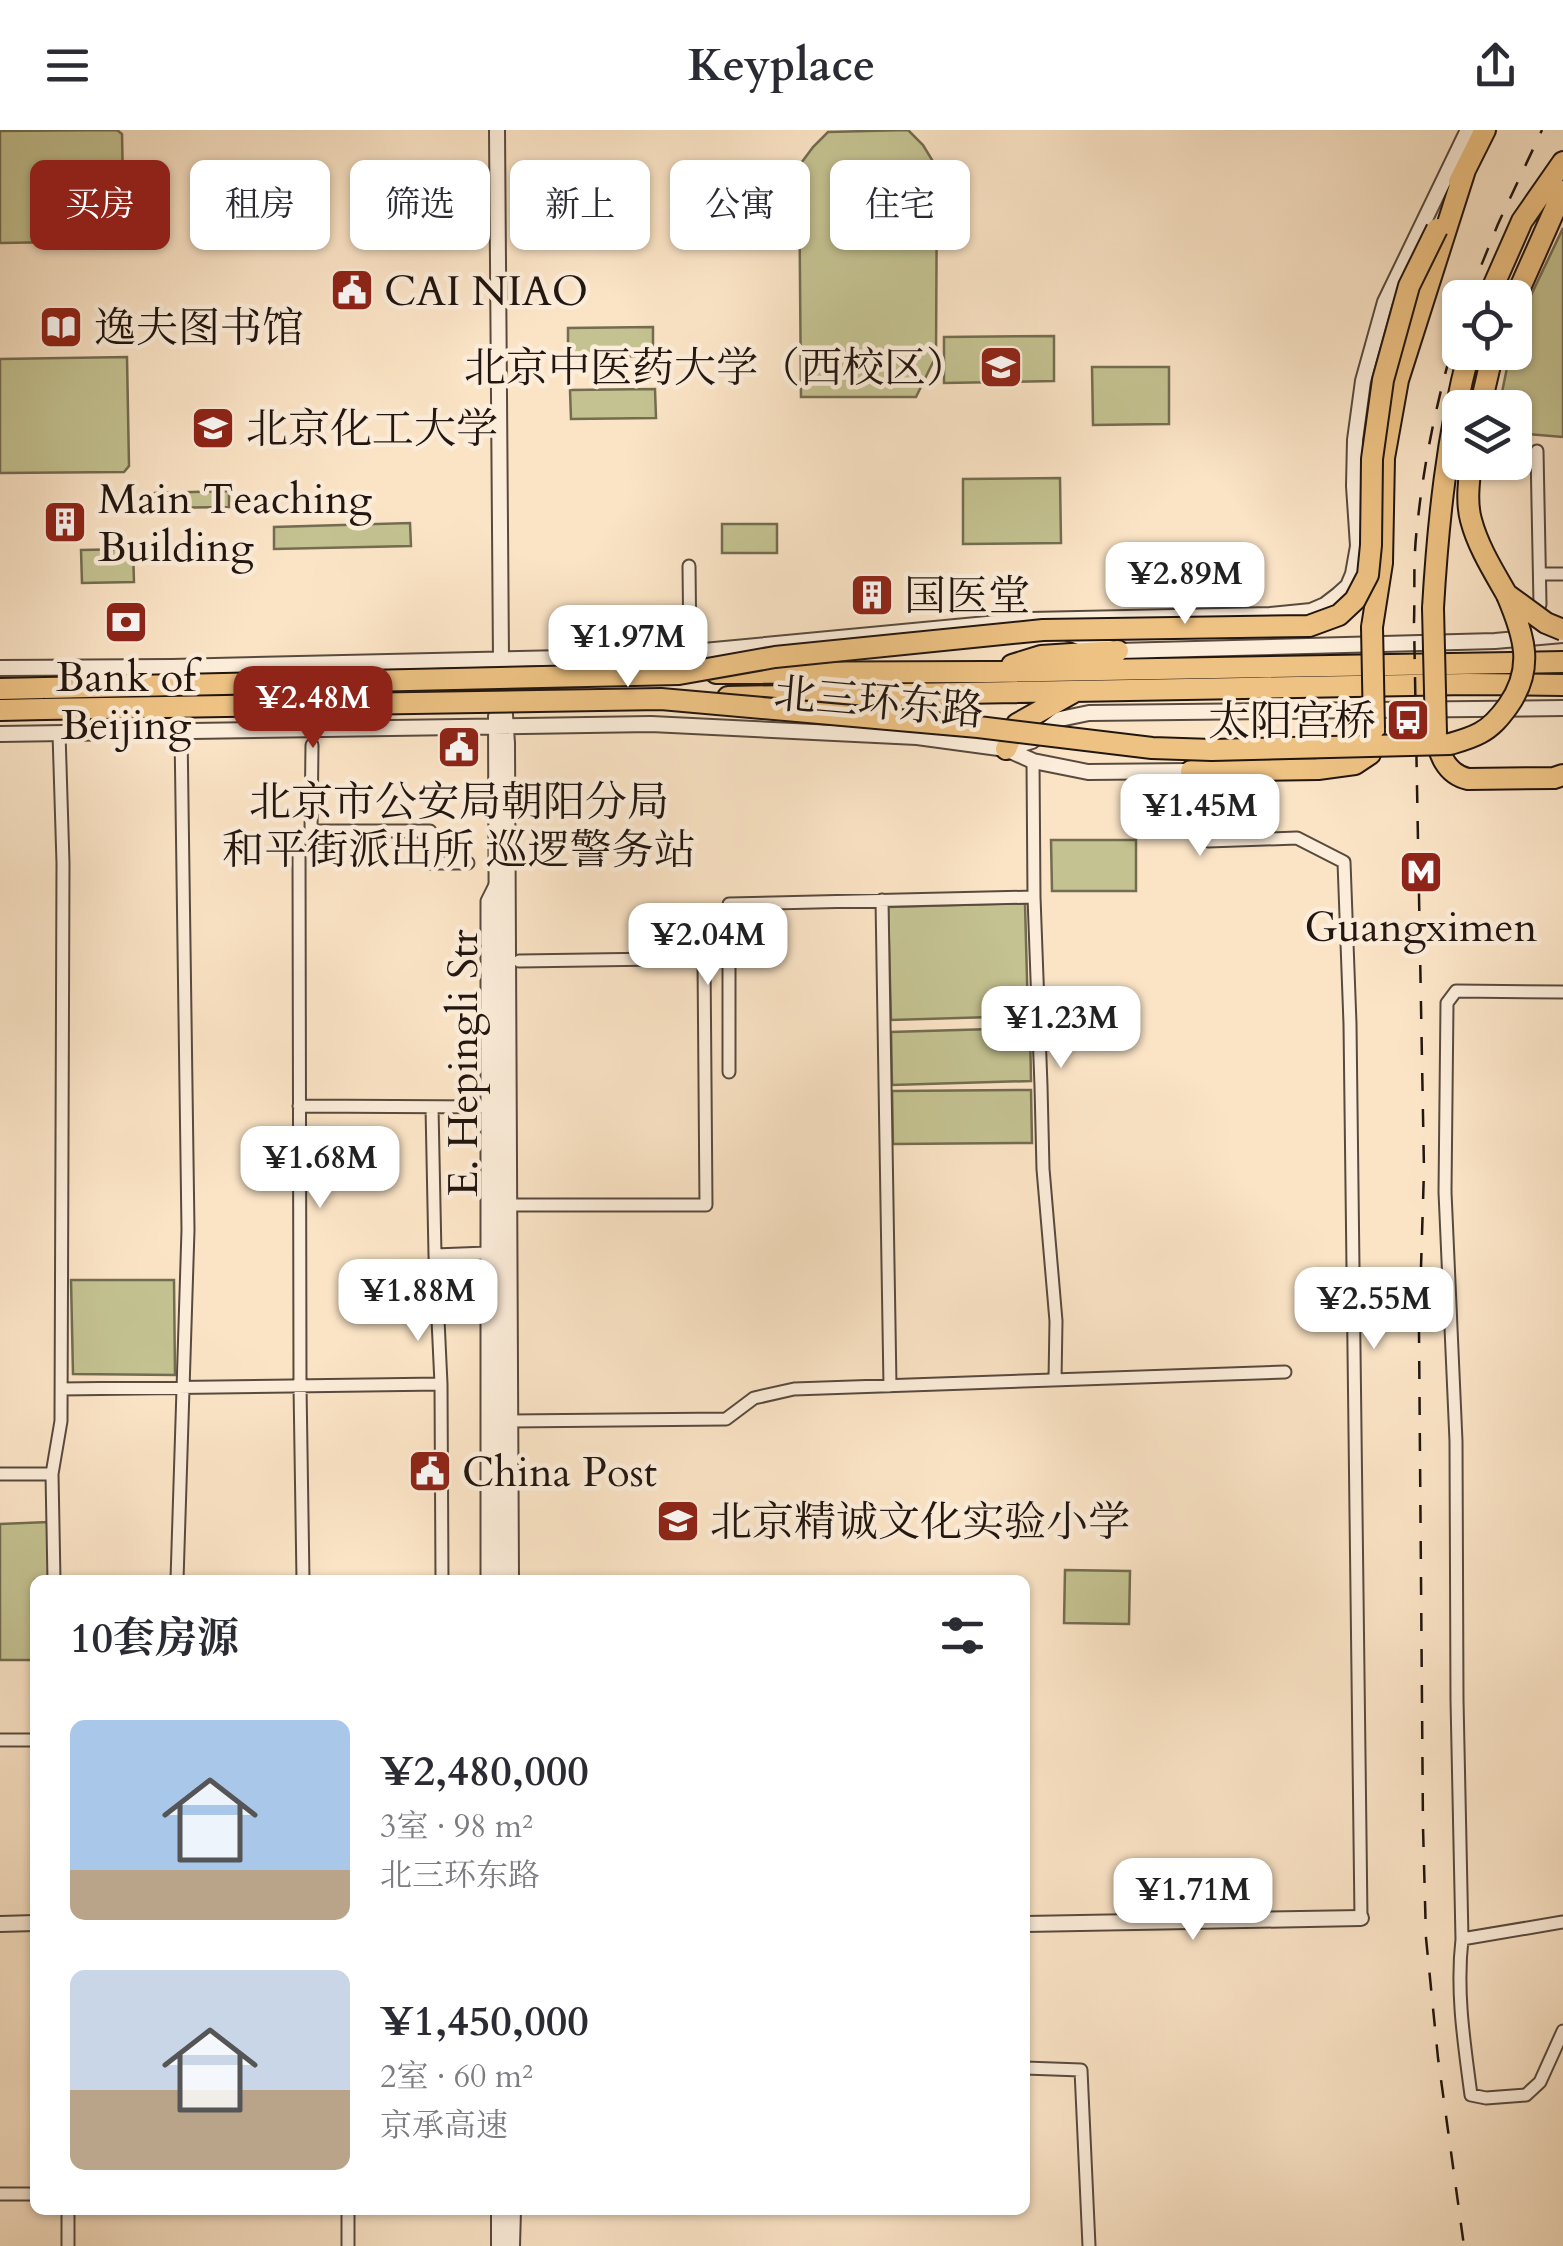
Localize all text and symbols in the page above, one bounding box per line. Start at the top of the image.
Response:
text: Keyplace [688,35,875,96]
icon: menu [40,38,95,93]
icon: share [1468,38,1523,93]
chip: 买房 [30,160,170,250]
chip: 租房 [190,160,330,250]
chip: 筛选 [350,160,490,250]
chip: 新上 [510,160,650,250]
chip: 公寓 [670,160,810,250]
chip: 住宅 [830,160,970,250]
place label: CAI NIAO [384,263,588,320]
public building icon: CAI NIAO [329,267,375,313]
map controls [1442,280,1532,480]
button: locate [1442,280,1532,370]
place label: 逸夫图书馆 [94,300,304,357]
library icon: 逸夫图书馆 [38,304,84,350]
place label: 北京中医药大学（西校区） [464,340,968,397]
school or university icon: 北京中医药大学（西校区） [978,344,1024,390]
button: layers [1442,390,1532,480]
place label: 北京化工大学 [246,401,498,458]
school or university icon: 北京化工大学 [190,405,236,451]
place label: Main Teaching Building [98,471,373,576]
building icon: Main Teaching Building [42,499,88,545]
pin: ¥2.89M [1104,542,1266,627]
text: ¥2.89M [1127,552,1243,596]
place label: 国医堂 [904,568,1030,625]
building icon: 国医堂 [849,572,895,618]
bank icon: Bank of Beijing [103,599,149,645]
pin: ¥1.97M [547,605,709,690]
text: ¥1.97M [570,615,686,659]
place label: Bank of Beijing [56,649,202,754]
street label: 北三环东路 [772,665,986,740]
pin: ¥2.48M [232,666,394,751]
text: ¥2.48M [255,676,371,720]
place label: 太阳宫桥 [1208,693,1376,750]
bus stop icon: 太阳宫桥 [1385,697,1431,743]
public building icon: 北京市公安局朝阳分局 和平街派出所 巡逻警务站 [436,724,482,770]
place label: 北京市公安局朝阳分局 和平街派出所 巡逻警务站 [222,774,696,879]
pin: ¥1.45M [1119,774,1281,859]
text: ¥1.45M [1142,784,1258,828]
metro station icon: Guangximen [1398,849,1444,895]
place label: Guangximen [1305,899,1538,956]
pin: ¥2.04M [627,903,789,988]
text: ¥2.04M [650,913,766,957]
street label: E. Hepingli Str [435,929,492,1197]
pin: ¥1.23M [980,986,1142,1071]
text: ¥1.23M [1003,996,1119,1040]
pin: ¥1.68M [239,1126,401,1211]
text: ¥1.68M [262,1136,378,1180]
pin: ¥1.88M [337,1259,499,1344]
pin: ¥2.55M [1293,1267,1455,1352]
text: ¥1.88M [360,1269,476,1313]
text: ¥2.55M [1316,1277,1432,1321]
place label: China Post [462,1444,657,1501]
public building icon: China Post [407,1448,453,1494]
place label: 北京精诚文化实验小学 [710,1494,1130,1551]
school or university icon: 北京精诚文化实验小学 [655,1498,701,1544]
icon: filters [935,1608,990,1663]
text: 10套房源 [70,1610,239,1667]
text: ¥2,480,000 [380,1743,589,1800]
icon: home [150,1760,270,1880]
text: 3室 · 98 m² [380,1805,533,1849]
text: 北三环东路 [380,1854,540,1898]
pin: ¥1.71M [1112,1858,1274,1943]
text: ¥1.71M [1135,1868,1251,1912]
text: ¥1,450,000 [380,1993,589,2050]
icon: home [150,2010,270,2130]
text: 2室 · 60 m² [380,2055,533,2099]
text: 京承高速 [380,2104,508,2148]

